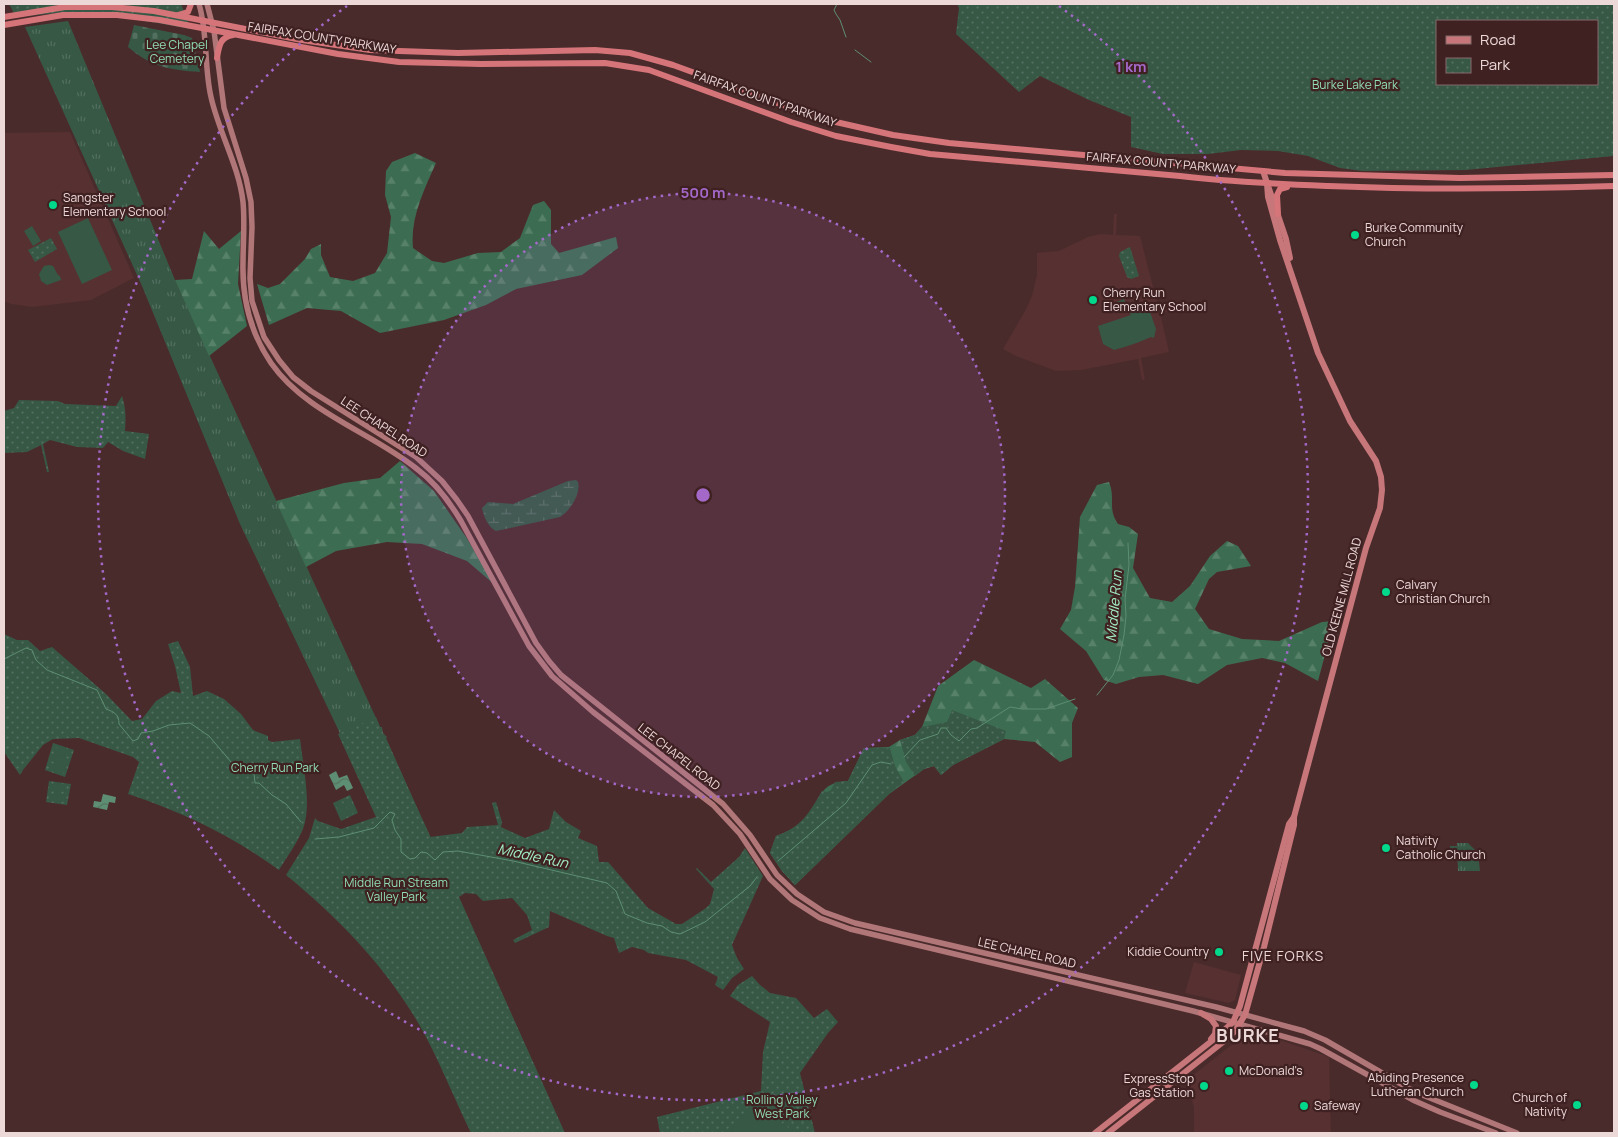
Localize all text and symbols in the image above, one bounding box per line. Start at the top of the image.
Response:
street label: FAIRFAX COUNTY PARKWAY [247,17,398,58]
legend [1436,20,1598,85]
text: Road [1480,29,1516,50]
park label: Lee Chapel Cemetery [146,36,208,67]
text: Park [1480,54,1510,75]
text: 1 km [1115,56,1147,77]
street label: FAIRFAX COUNTY PARKWAY [691,66,839,131]
park label: Burke Lake Park [1312,76,1399,93]
street label: FAIRFAX COUNTY PARKWAY [1086,147,1237,178]
text: 500 m [680,182,726,203]
place label: Sangster Elementary School [63,189,166,220]
marker: Sangster Elementary School [47,199,59,211]
place label: Burke Community Church [1365,219,1464,250]
marker: Burke Community Church [1349,229,1361,241]
place label: Cherry Run Elementary School [1103,284,1206,315]
marker: Cherry Run Elementary School [1087,294,1099,306]
street label: LEE CHAPEL ROAD [338,392,431,461]
centre of rings [694,486,712,504]
street label: OLD KEENE MILL ROAD [1318,536,1366,658]
water label: Middle Run [1101,569,1126,642]
place label: Calvary Christian Church [1396,576,1490,607]
marker: Calvary Christian Church [1380,586,1392,598]
street label: LEE CHAPEL ROAD [635,719,724,794]
park label: Cherry Run Park [231,759,320,776]
place label: Nativity Catholic Church [1396,832,1486,863]
water label: Middle Run [496,839,571,872]
marker: Nativity Catholic Church [1380,842,1392,854]
park label: Middle Run Stream Valley Park [344,874,448,905]
street label: LEE CHAPEL ROAD [976,933,1078,972]
place label: Kiddie Country [1127,943,1210,960]
marker: Kiddie Country [1213,946,1225,958]
district label: FIVE FORKS [1242,946,1324,965]
district label: BURKE [1216,1023,1280,1047]
place label: McDonald's [1239,1062,1303,1079]
marker: McDonald's [1223,1065,1235,1077]
place label: Abiding Presence Lutheran Church [1368,1069,1464,1100]
place label: ExpressStop Gas Station [1124,1070,1194,1101]
marker: Abiding Presence Lutheran Church [1468,1079,1480,1091]
marker: ExpressStop Gas Station [1198,1080,1210,1092]
place label: Church of Nativity [1512,1089,1568,1120]
park label: Rolling Valley West Park [746,1091,819,1122]
place label: Safeway [1314,1097,1361,1114]
marker: Church of Nativity [1571,1099,1583,1111]
marker: Safeway [1298,1100,1310,1112]

